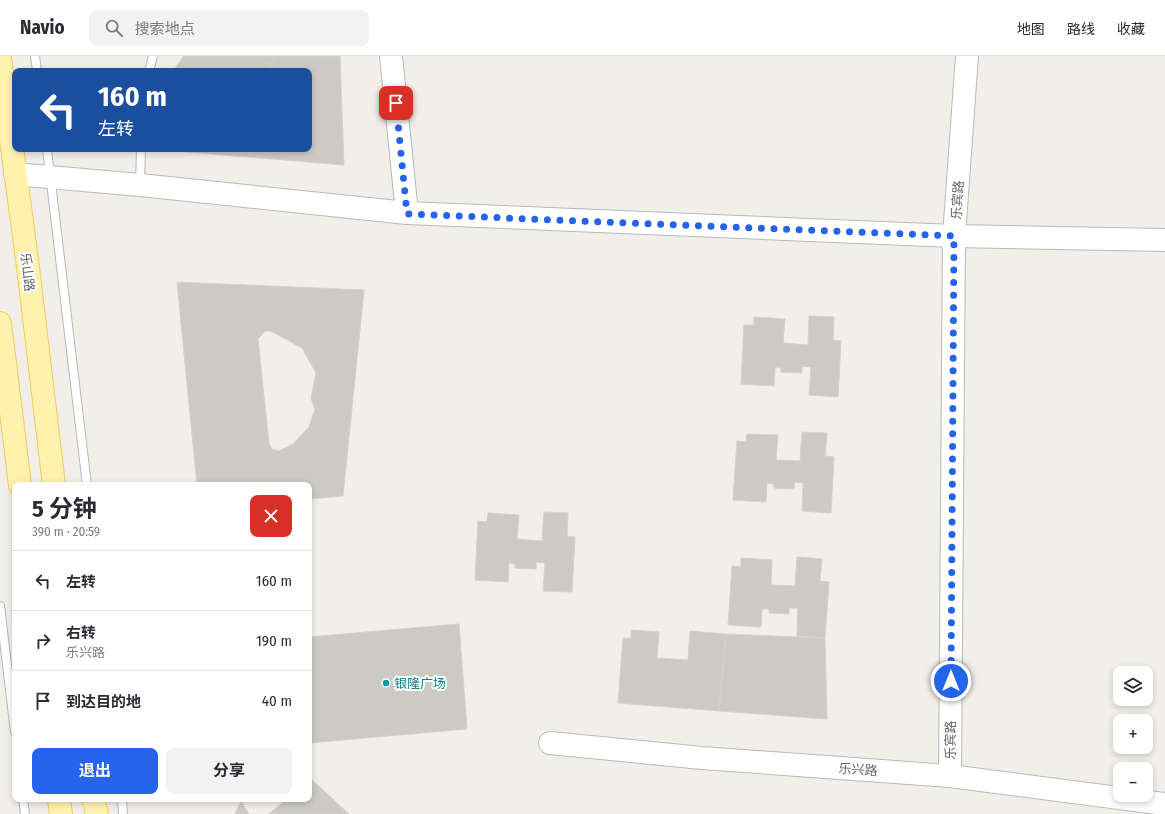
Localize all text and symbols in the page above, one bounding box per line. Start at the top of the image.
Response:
search box [89,10,369,46]
text: Navio [20,16,65,39]
icon: search [103,17,125,39]
text: 搜索地点 [135,20,195,38]
text: 地图 [1017,21,1045,38]
text: 路线 [1067,21,1095,38]
text: 收藏 [1117,21,1145,38]
text: 160 m [98,80,167,113]
icon: left [32,84,84,136]
pin [379,86,413,120]
icon: arrive [385,92,407,114]
text: 左转 [98,118,134,140]
street label: 乐宾路 [949,180,966,220]
street label: 乐山路 [18,252,37,292]
text: 5 分钟 [32,495,97,523]
button: close [250,495,292,537]
text: 390 m · 20:59 [32,524,100,539]
icon: left [32,570,54,592]
text: 160 m [256,572,292,590]
text: 左转 [66,573,96,591]
text: 右转 [66,624,96,642]
icon: right [32,630,54,652]
text: 190 m [256,632,292,650]
text: 乐兴路 [66,645,105,660]
position arrow [930,660,972,702]
map controls [1113,666,1153,802]
button: layers [1113,666,1153,706]
place label: 银隆广场 [394,676,446,691]
marker: 银隆广场 [381,678,391,688]
icon: arrive [32,690,54,712]
text: 40 m [262,692,292,710]
text: 到达目的地 [66,693,141,711]
button: + [1113,714,1153,754]
street label: 乐宾路 [943,720,958,760]
button: 退出 [32,748,158,794]
button: 分享 [166,748,292,794]
street label: 乐兴路 [838,761,878,778]
button: − [1113,762,1153,802]

